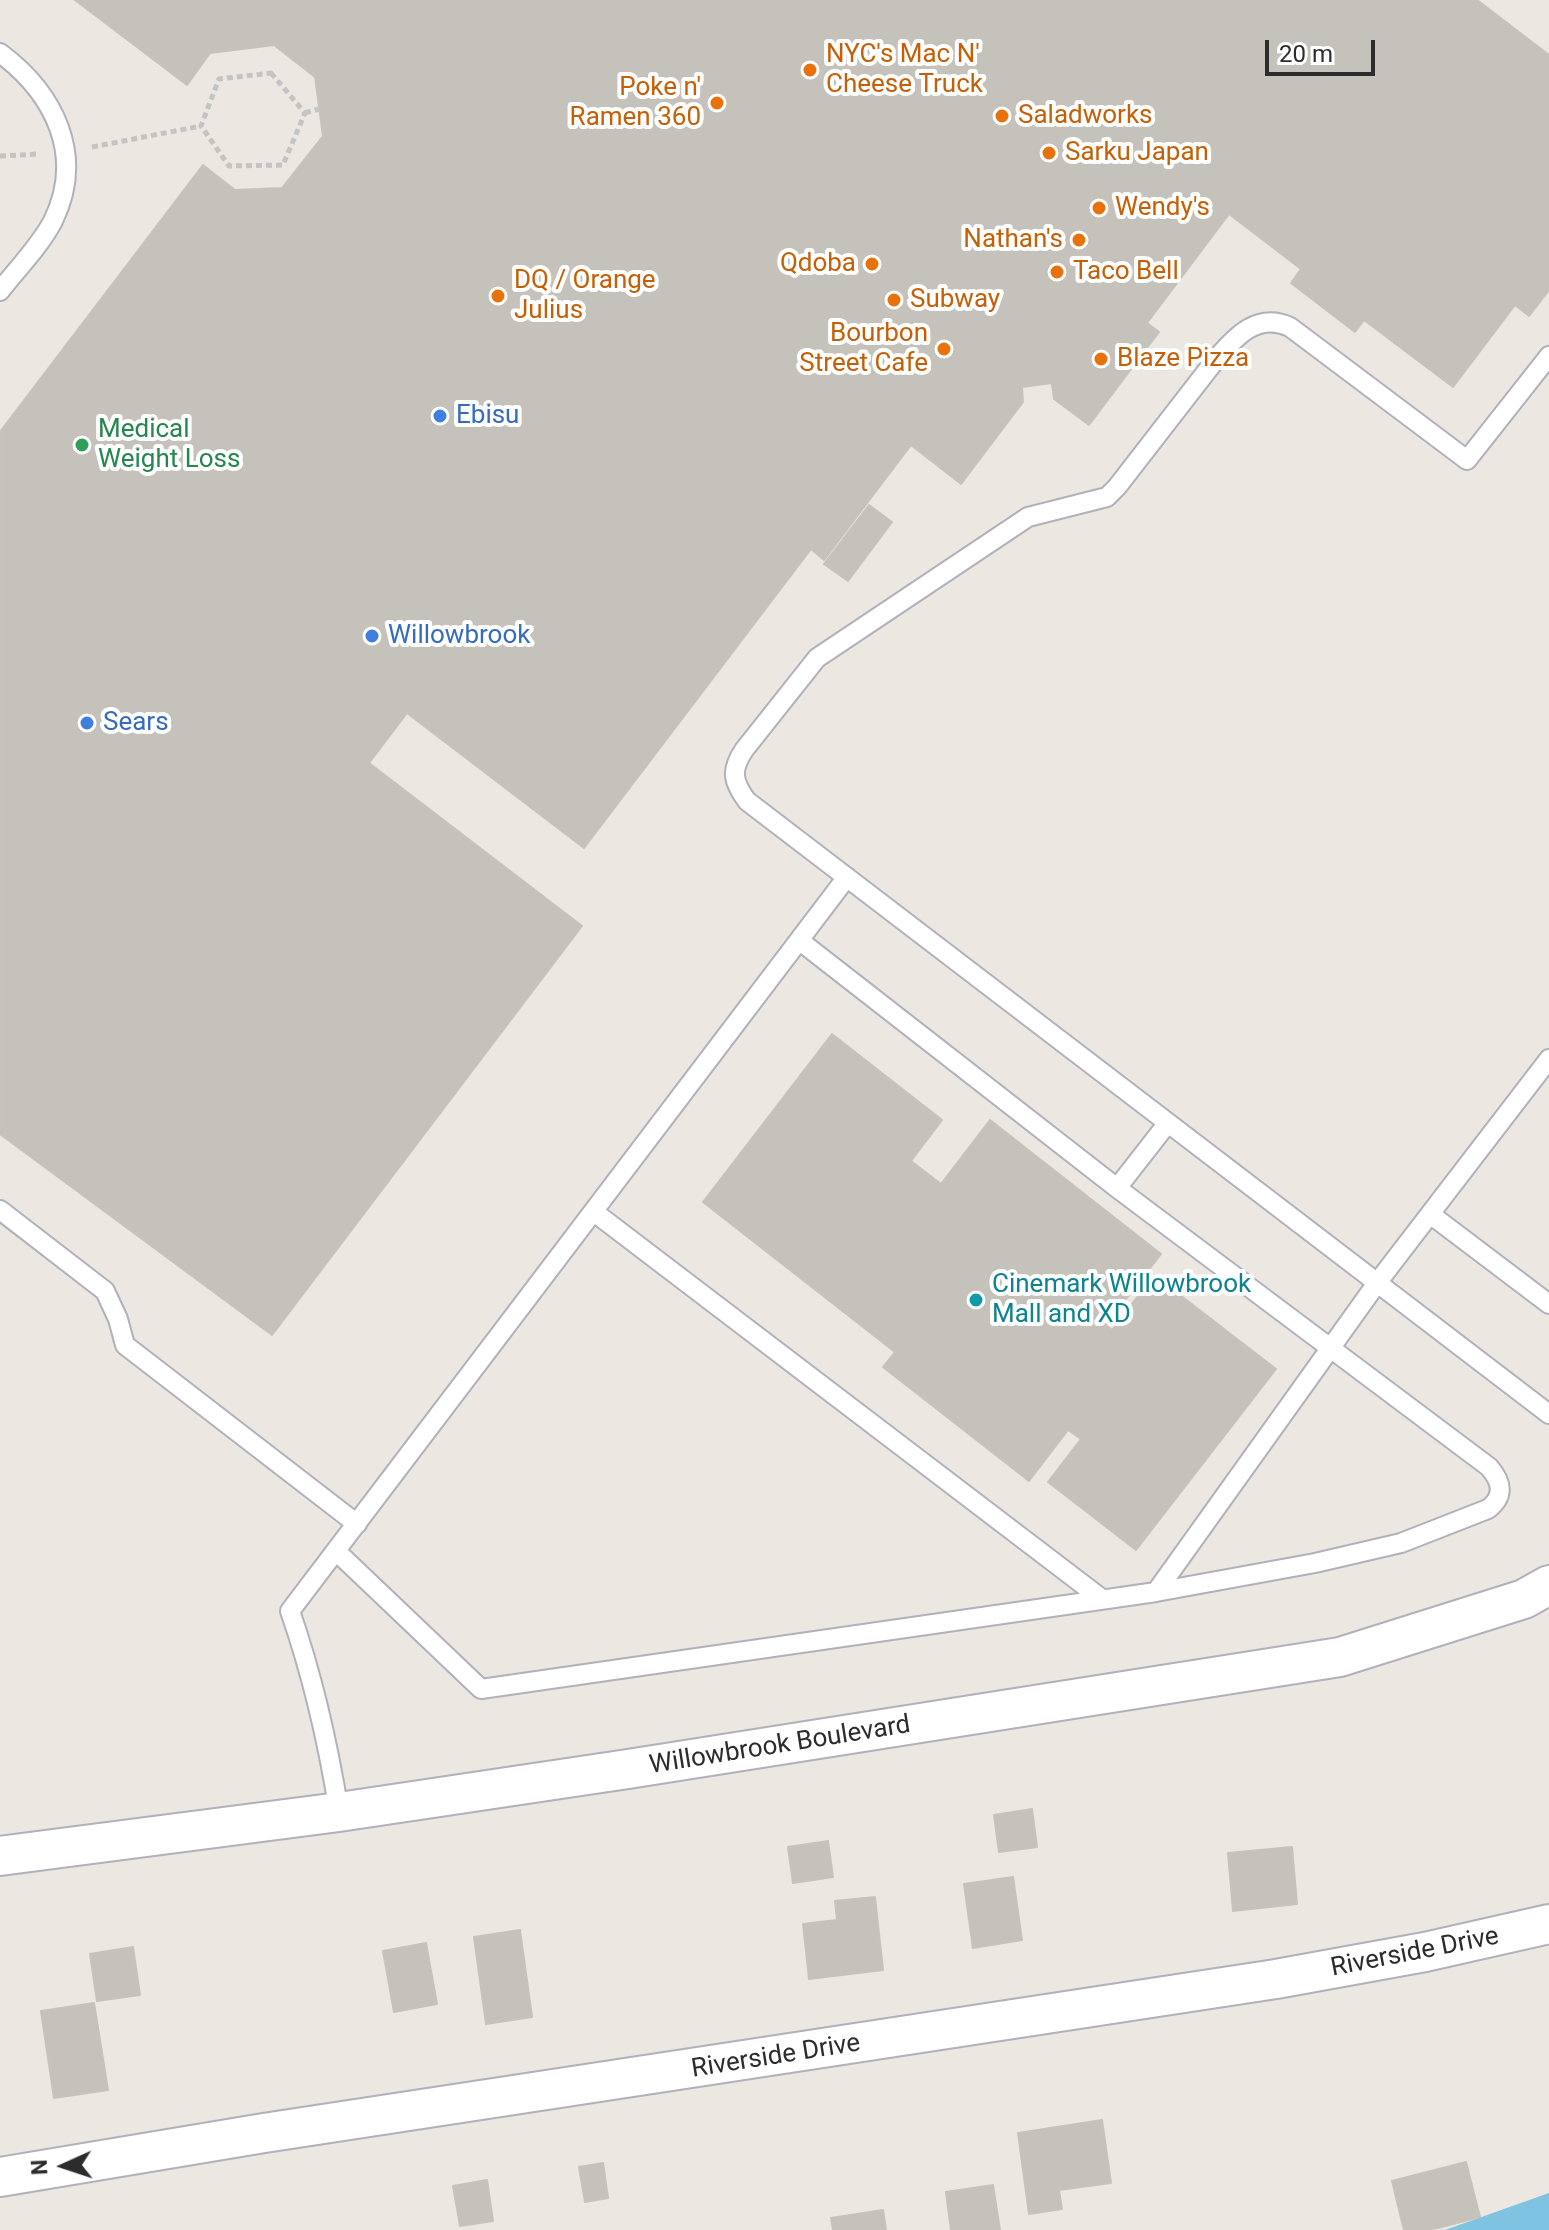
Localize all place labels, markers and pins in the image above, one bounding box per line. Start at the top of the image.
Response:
place label: NYC's Mac N' Cheese Truck [826,39,983,100]
marker: NYC's Mac N' Cheese Truck [801,61,819,79]
place label: Poke n' Ramen 360 [570,72,701,134]
marker: Poke n' Ramen 360 [708,94,726,112]
place label: Saladworks [1018,100,1152,132]
marker: Saladworks [993,107,1011,125]
place label: Sarku Japan [1065,137,1209,169]
marker: Sarku Japan [1040,144,1058,162]
place label: Wendy's [1115,192,1210,224]
marker: Wendy's [1090,199,1108,217]
place label: Nathan's [963,224,1063,256]
marker: Nathan's [1070,231,1088,249]
place label: Qdoba [780,248,856,280]
marker: Qdoba [863,255,881,273]
place label: Taco Bell [1073,256,1179,288]
marker: Taco Bell [1048,263,1066,281]
place label: DQ / Orange Julius [514,265,656,326]
place label: Subway [910,284,1000,316]
marker: DQ / Orange Julius [489,287,507,305]
marker: Subway [885,291,903,309]
place label: Bourbon Street Cafe [799,318,928,380]
marker: Bourbon Street Cafe [935,340,953,358]
place label: Blaze Pizza [1117,343,1249,375]
marker: Blaze Pizza [1092,350,1110,368]
place label: Ebisu [456,400,519,432]
marker: Ebisu [431,407,449,425]
place label: Medical Weight Loss [98,414,240,476]
marker: Medical Weight Loss [73,436,91,454]
place label: Willowbrook [388,620,530,652]
marker: Willowbrook [363,627,381,645]
place label: Sears [103,707,169,739]
marker: Sears [78,714,96,732]
place label: Cinemark Willowbrook Mall and XD [992,1269,1251,1330]
marker: Cinemark Willowbrook Mall and XD [967,1291,985,1309]

